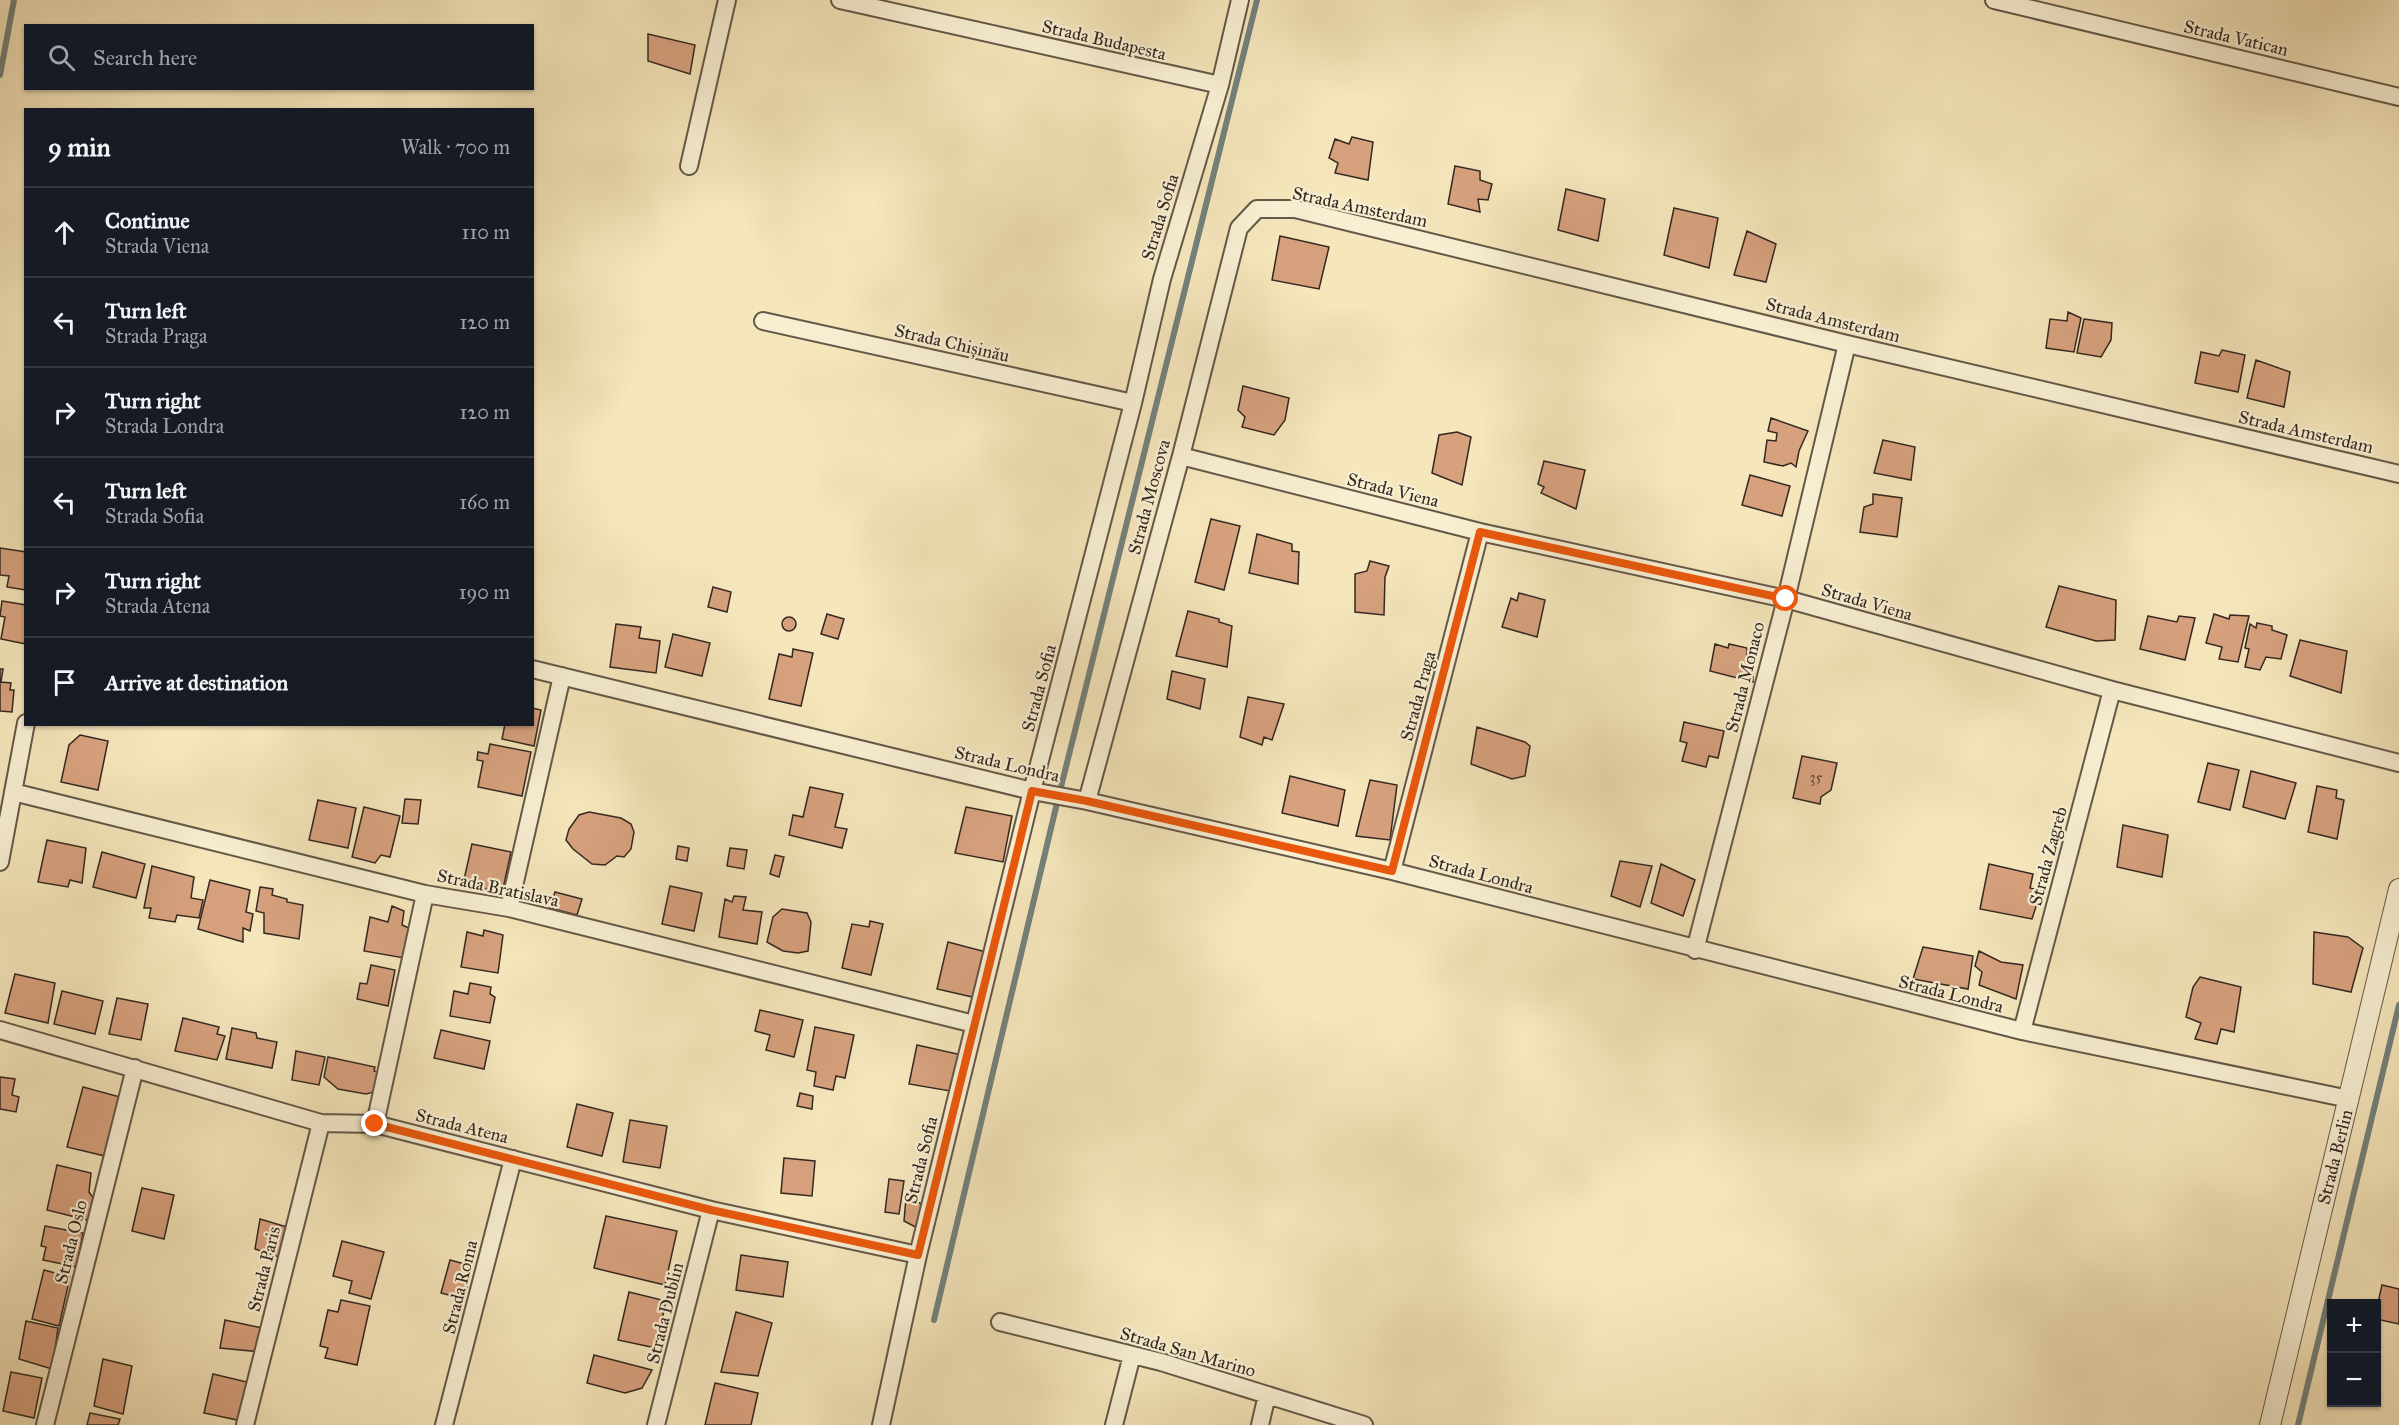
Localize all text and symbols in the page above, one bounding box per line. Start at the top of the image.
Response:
street label: Strada Budapesta [1040,15,1169,65]
street label: Strada Vatican [2182,15,2291,61]
search box [24,24,534,90]
icon: search [45,41,78,74]
text: Search here [93,44,197,71]
text: 9 min [48,131,111,163]
text: Walk · 700 m [401,135,510,159]
street label: Strada Sofia [1136,171,1184,263]
street label: Strada Amsterdam [1290,182,1430,232]
text: Continue [105,207,190,234]
icon: ahead [48,216,81,249]
text: 110 m [462,220,510,244]
text: Strada Viena [105,234,209,258]
street label: Strada Amsterdam [1764,293,1902,347]
text: Turn left [105,297,187,324]
icon: left [48,306,81,339]
text: 120 m [459,310,510,334]
street label: Strada Chișinău [892,319,1012,367]
text: Strada Praga [105,324,207,348]
text: Turn right [105,387,201,414]
icon: right [48,396,81,429]
text: 120 m [459,400,510,424]
street label: Strada Amsterdam [2236,406,2376,458]
text: Strada Londra [105,414,224,438]
street label: Strada Moscova [1123,437,1175,557]
street label: Strada Viena [1345,468,1442,512]
text: Turn left [105,477,187,504]
icon: left [48,486,81,519]
text: 160 m [459,490,510,514]
text: Strada Sofia [105,504,204,528]
text: Turn right [105,567,201,594]
icon: right [48,576,81,609]
street label: Strada Viena [1819,578,1915,626]
text: 190 m [459,580,510,604]
route start [1772,585,1798,611]
text: Strada Atena [105,594,210,618]
street label: Strada Monaco [1721,619,1769,735]
street label: Strada Sofia [1017,642,1061,734]
street label: Strada Praga [1395,648,1442,744]
icon: arrive [48,666,81,699]
text: Arrive at destination [105,669,288,696]
street label: Strada Londra [952,741,1062,787]
house number: 35 [1810,768,1823,786]
street label: Strada Zagreb [2024,804,2073,908]
street label: Strada Londra [1426,849,1536,899]
street label: Strada Bratislava [435,864,561,912]
street label: Strada Londra [1896,970,2006,1018]
street label: Strada Atena [413,1104,511,1148]
street label: Strada Berlin [2313,1107,2357,1207]
route end [361,1110,387,1136]
street label: Strada Sofia [900,1114,943,1206]
street label: Strada Oslo [50,1198,92,1286]
street label: Strada Paris [243,1224,285,1314]
street label: Strada Roma [438,1237,482,1336]
street label: Strada Dublin [642,1260,688,1366]
map controls [2327,1299,2381,1407]
button: + [2327,1299,2381,1353]
street label: Strada San Marino [1118,1322,1258,1382]
button: − [2327,1353,2381,1407]

